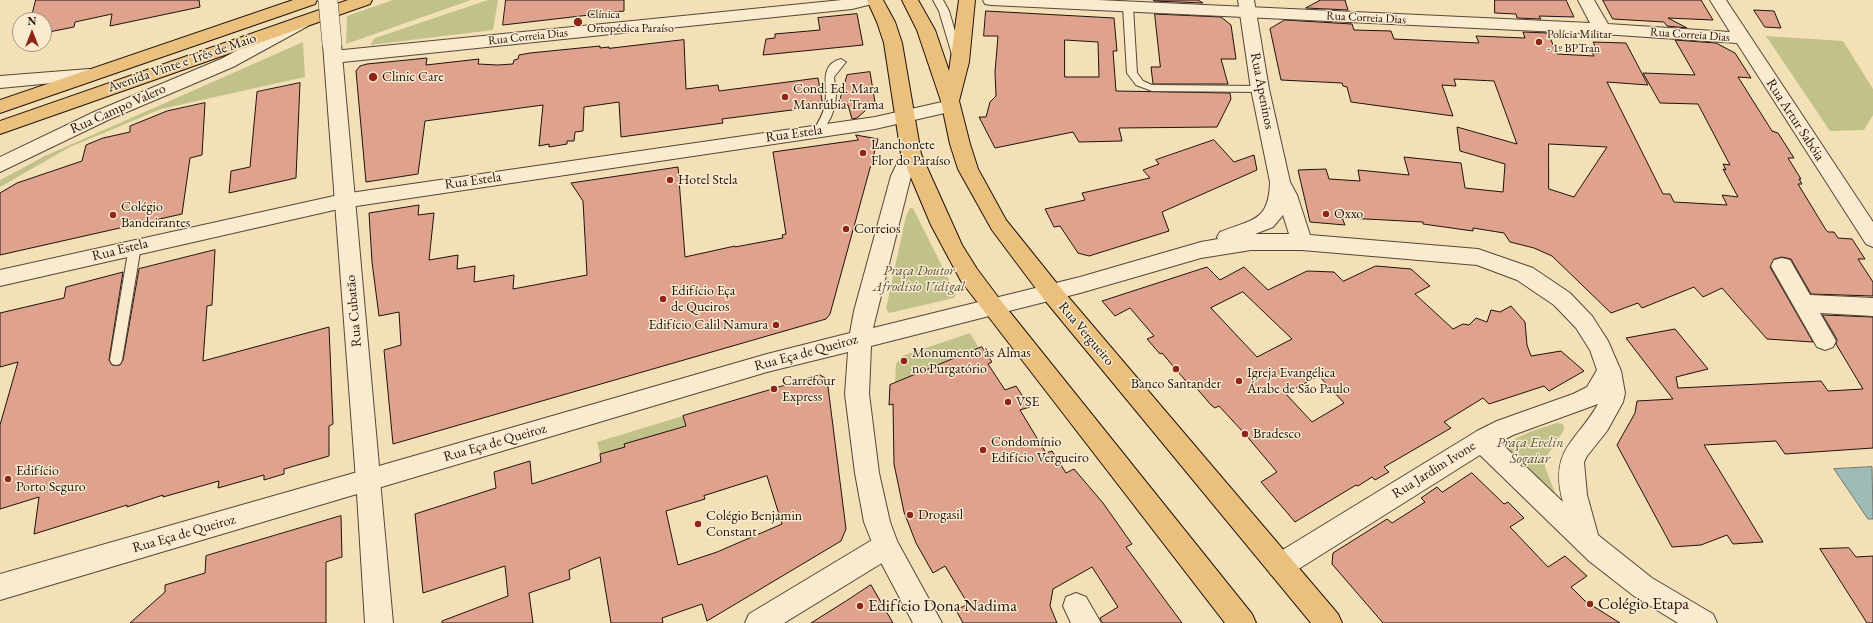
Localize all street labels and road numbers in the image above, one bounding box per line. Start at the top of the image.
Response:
street label: Rua Correia Dias [1326,9,1406,27]
street label: Rua Correia Dias [1650,25,1730,45]
street label: Rua Correia Dias [487,26,569,48]
street label: Avenida Vinte e Três de Maio [105,30,259,96]
street label: Rua Apeninos [1246,51,1278,131]
street label: Rua Artur Sabóia [1762,76,1828,164]
street label: Rua Campo Valero [67,80,169,138]
street label: Rua Estela [765,122,823,146]
street label: Rua Estela [444,169,502,193]
street label: Rua Estela [90,235,150,265]
street label: Rua Cubatão [342,274,366,348]
street label: Rua Vergueiro [1055,299,1117,369]
street label: Rua Eça de Queiroz [753,331,859,375]
street label: Rua Eça de Queiroz [442,420,548,466]
street label: Rua Jardim Ivone [1389,438,1479,502]
street label: Rua Eça de Queiroz [131,511,237,557]

